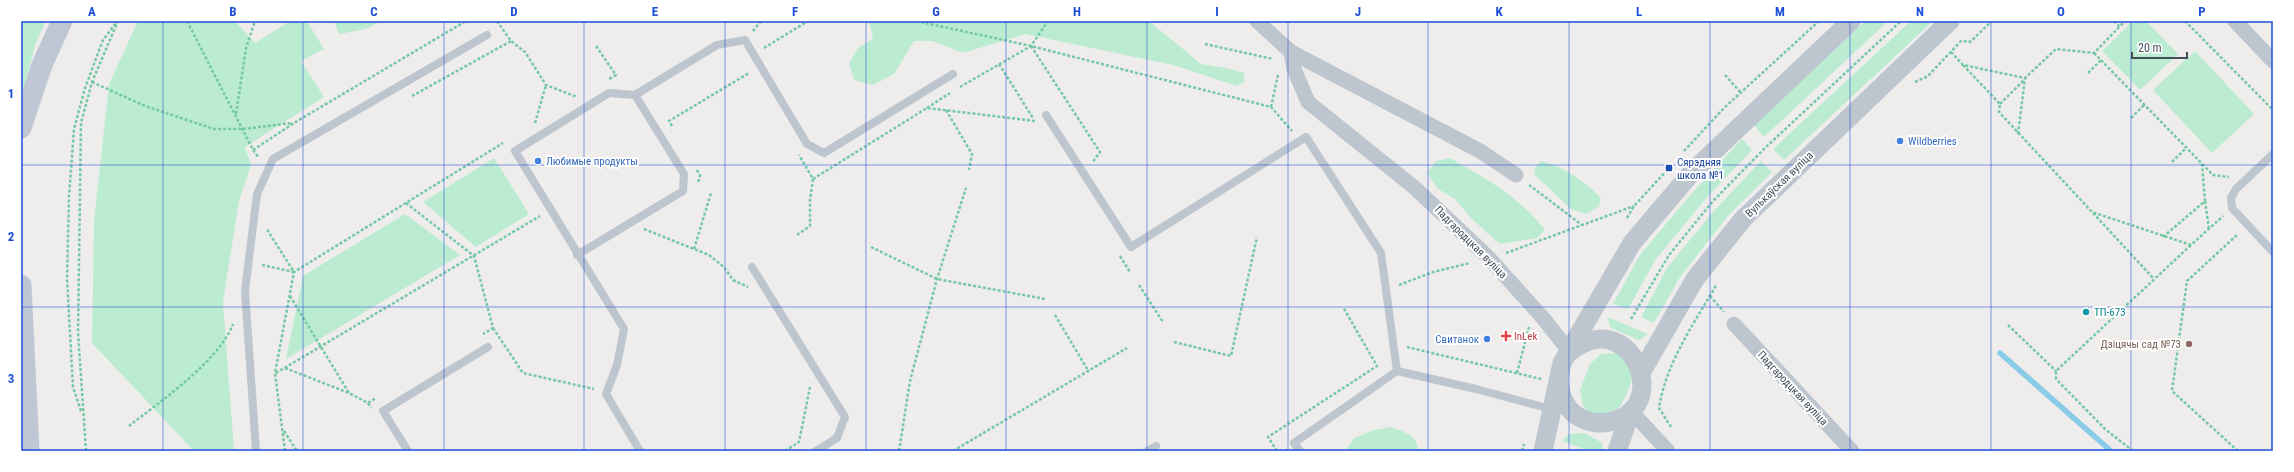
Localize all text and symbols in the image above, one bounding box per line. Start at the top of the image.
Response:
text: A [88,4,96,19]
text: B [229,4,237,19]
text: C [370,4,378,19]
text: D [510,4,518,19]
text: E [652,4,659,19]
text: F [792,4,798,19]
text: G [932,4,940,19]
text: H [1073,4,1081,19]
text: I [1215,4,1219,19]
text: J [1355,4,1361,19]
text: K [1495,4,1503,19]
text: L [1636,4,1642,19]
text: M [1775,4,1785,19]
text: N [1916,4,1924,19]
text: O [2057,4,2065,19]
text: P [2198,4,2206,19]
scale bar [2132,34,2187,60]
text: 20 m [2138,41,2162,55]
text: 1 [8,86,14,101]
place label: Wildberries [1908,135,1957,148]
marker: Wildberries [1895,136,1905,146]
street label: Вулькаўская вуліца [1743,149,1816,220]
place label: Любимые продукты [546,155,638,168]
marker: Любимые продукты [533,156,543,166]
place label: Сярэдняя школа №1 [1677,156,1724,182]
marker: Сярэдняя школа №1 [1664,163,1674,173]
street label: Падгародцкая вуліца [1432,203,1510,281]
text: 2 [8,229,15,244]
place label: ТП-673 [2094,306,2126,319]
marker: ТП-673 [2081,307,2091,317]
place label: InLek [1514,330,1537,343]
marker: InLek [1501,331,1511,341]
place label: Свитанок [1435,333,1480,346]
marker: Свитанок [1482,334,1492,344]
place label: Дзіцячы сад №73 [2100,338,2181,351]
marker: Дзіцячы сад №73 [2184,339,2194,349]
street label: Падгародцкая вуліца [1755,348,1830,428]
text: 3 [8,371,14,386]

